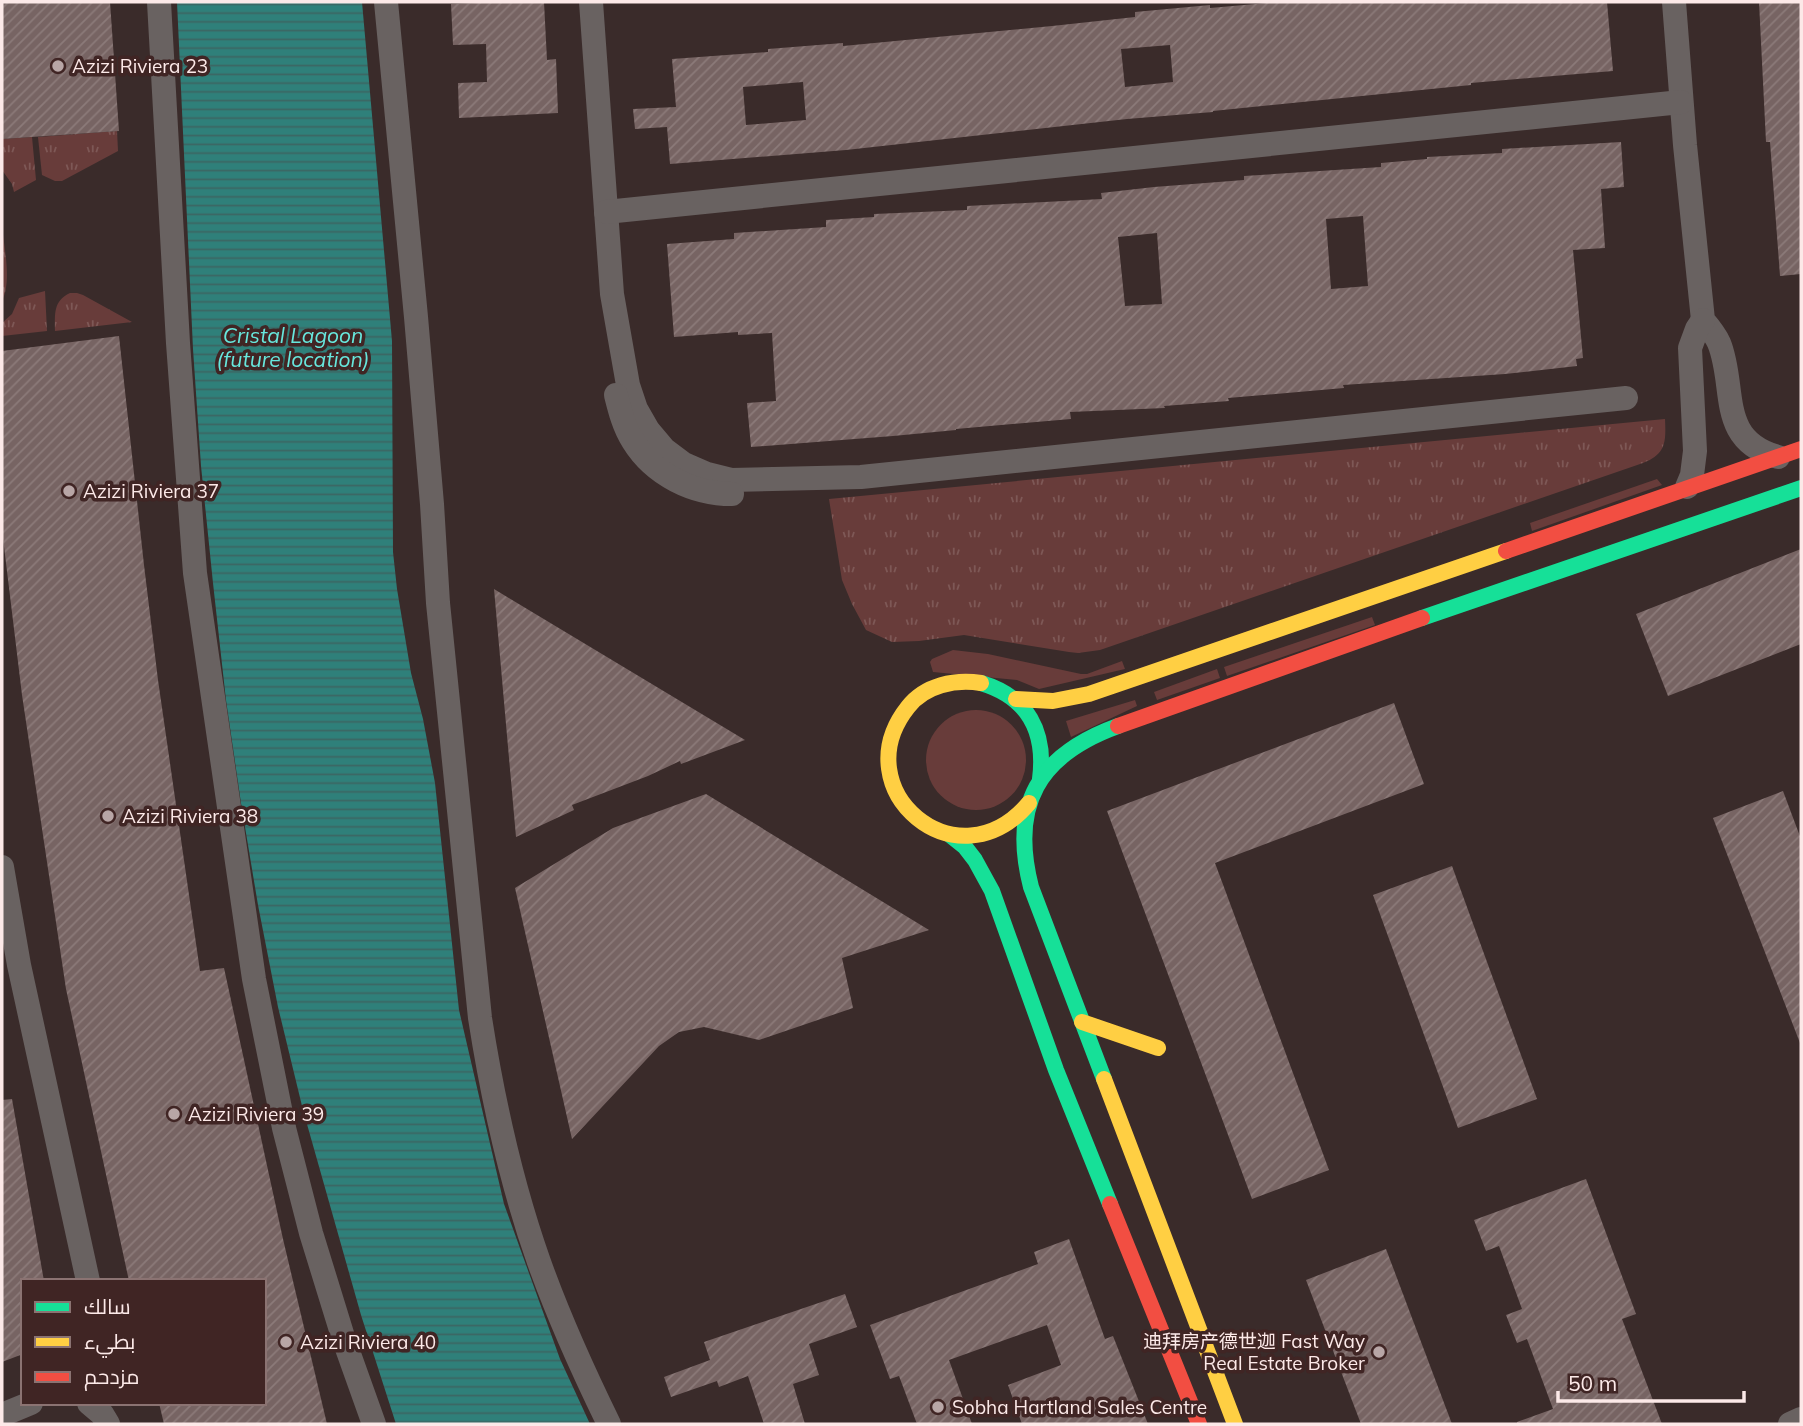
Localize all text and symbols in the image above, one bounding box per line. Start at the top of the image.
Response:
place label: Azizi Riviera 23 [72,54,208,78]
marker: Azizi Riviera 23 [50,58,66,74]
water label: Cristal Lagoon (future location) [217,322,369,372]
place label: Azizi Riviera 37 [83,479,219,503]
marker: Azizi Riviera 37 [61,483,77,499]
place label: Azizi Riviera 38 [122,804,258,828]
marker: Azizi Riviera 38 [100,808,116,824]
place label: Azizi Riviera 39 [188,1102,324,1126]
marker: Azizi Riviera 39 [166,1106,182,1122]
legend [21,1279,266,1405]
text: سالك [84,1293,131,1319]
text: بطيء [84,1328,135,1358]
place label: 迪拜房产德世迦 Fast Way Real Estate Broker [1143,1329,1365,1375]
place label: Azizi Riviera 40 [300,1330,436,1354]
marker: Azizi Riviera 40 [278,1334,294,1350]
marker: 迪拜房产德世迦 Fast Way Real Estate Broker [1371,1344,1387,1360]
scale bar [1558,1360,1744,1404]
text: مزدحم [84,1363,139,1391]
text: 50 m [1568,1370,1617,1396]
place label: Sobha Hartland Sales Centre [952,1395,1207,1419]
marker: Sobha Hartland Sales Centre [930,1399,946,1415]

